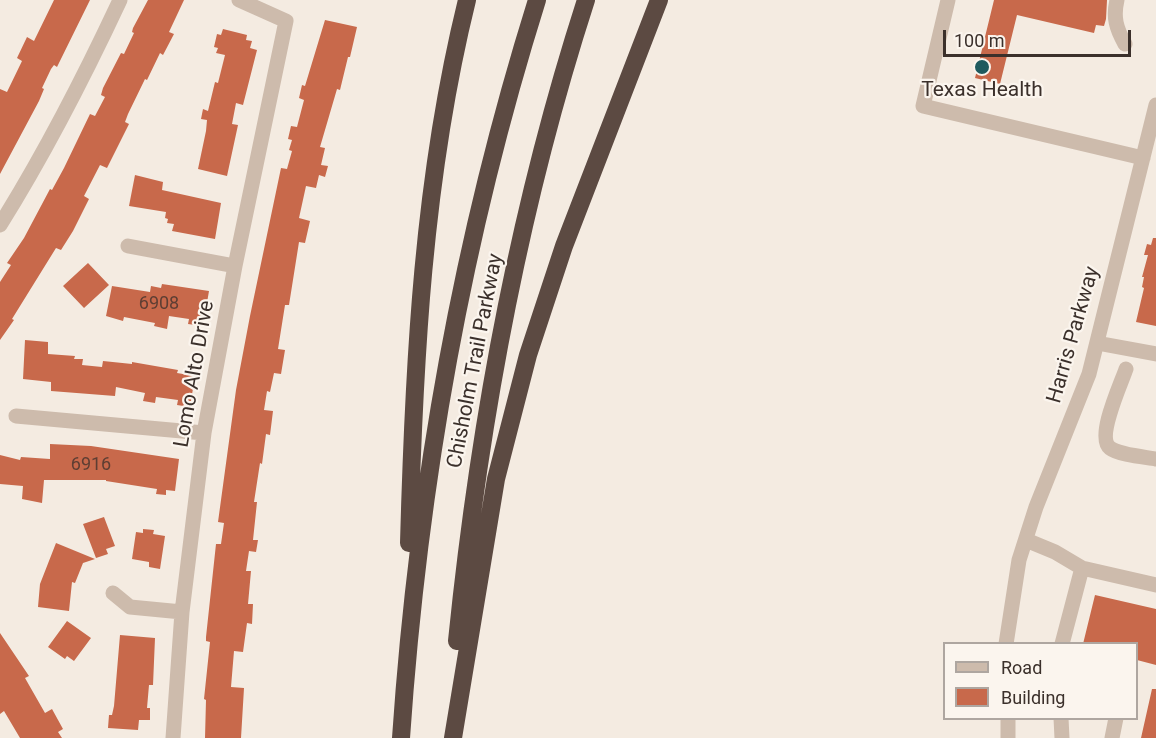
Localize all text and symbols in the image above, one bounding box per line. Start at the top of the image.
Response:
scale bar [946,18,1134,56]
text: 100 m [954,30,1005,51]
marker: Texas Health [973,58,991,76]
place label: Texas Health [921,78,1043,104]
street label: Chisholm Trail Parkway [443,252,509,470]
street label: Harris Parkway [1042,264,1106,406]
house number: 6908 [139,293,179,315]
street label: Lomo Alto Drive [170,299,220,449]
house number: 6916 [71,454,111,476]
legend [943,642,1138,720]
text: Road [1001,657,1042,678]
text: Building [1001,687,1065,708]

